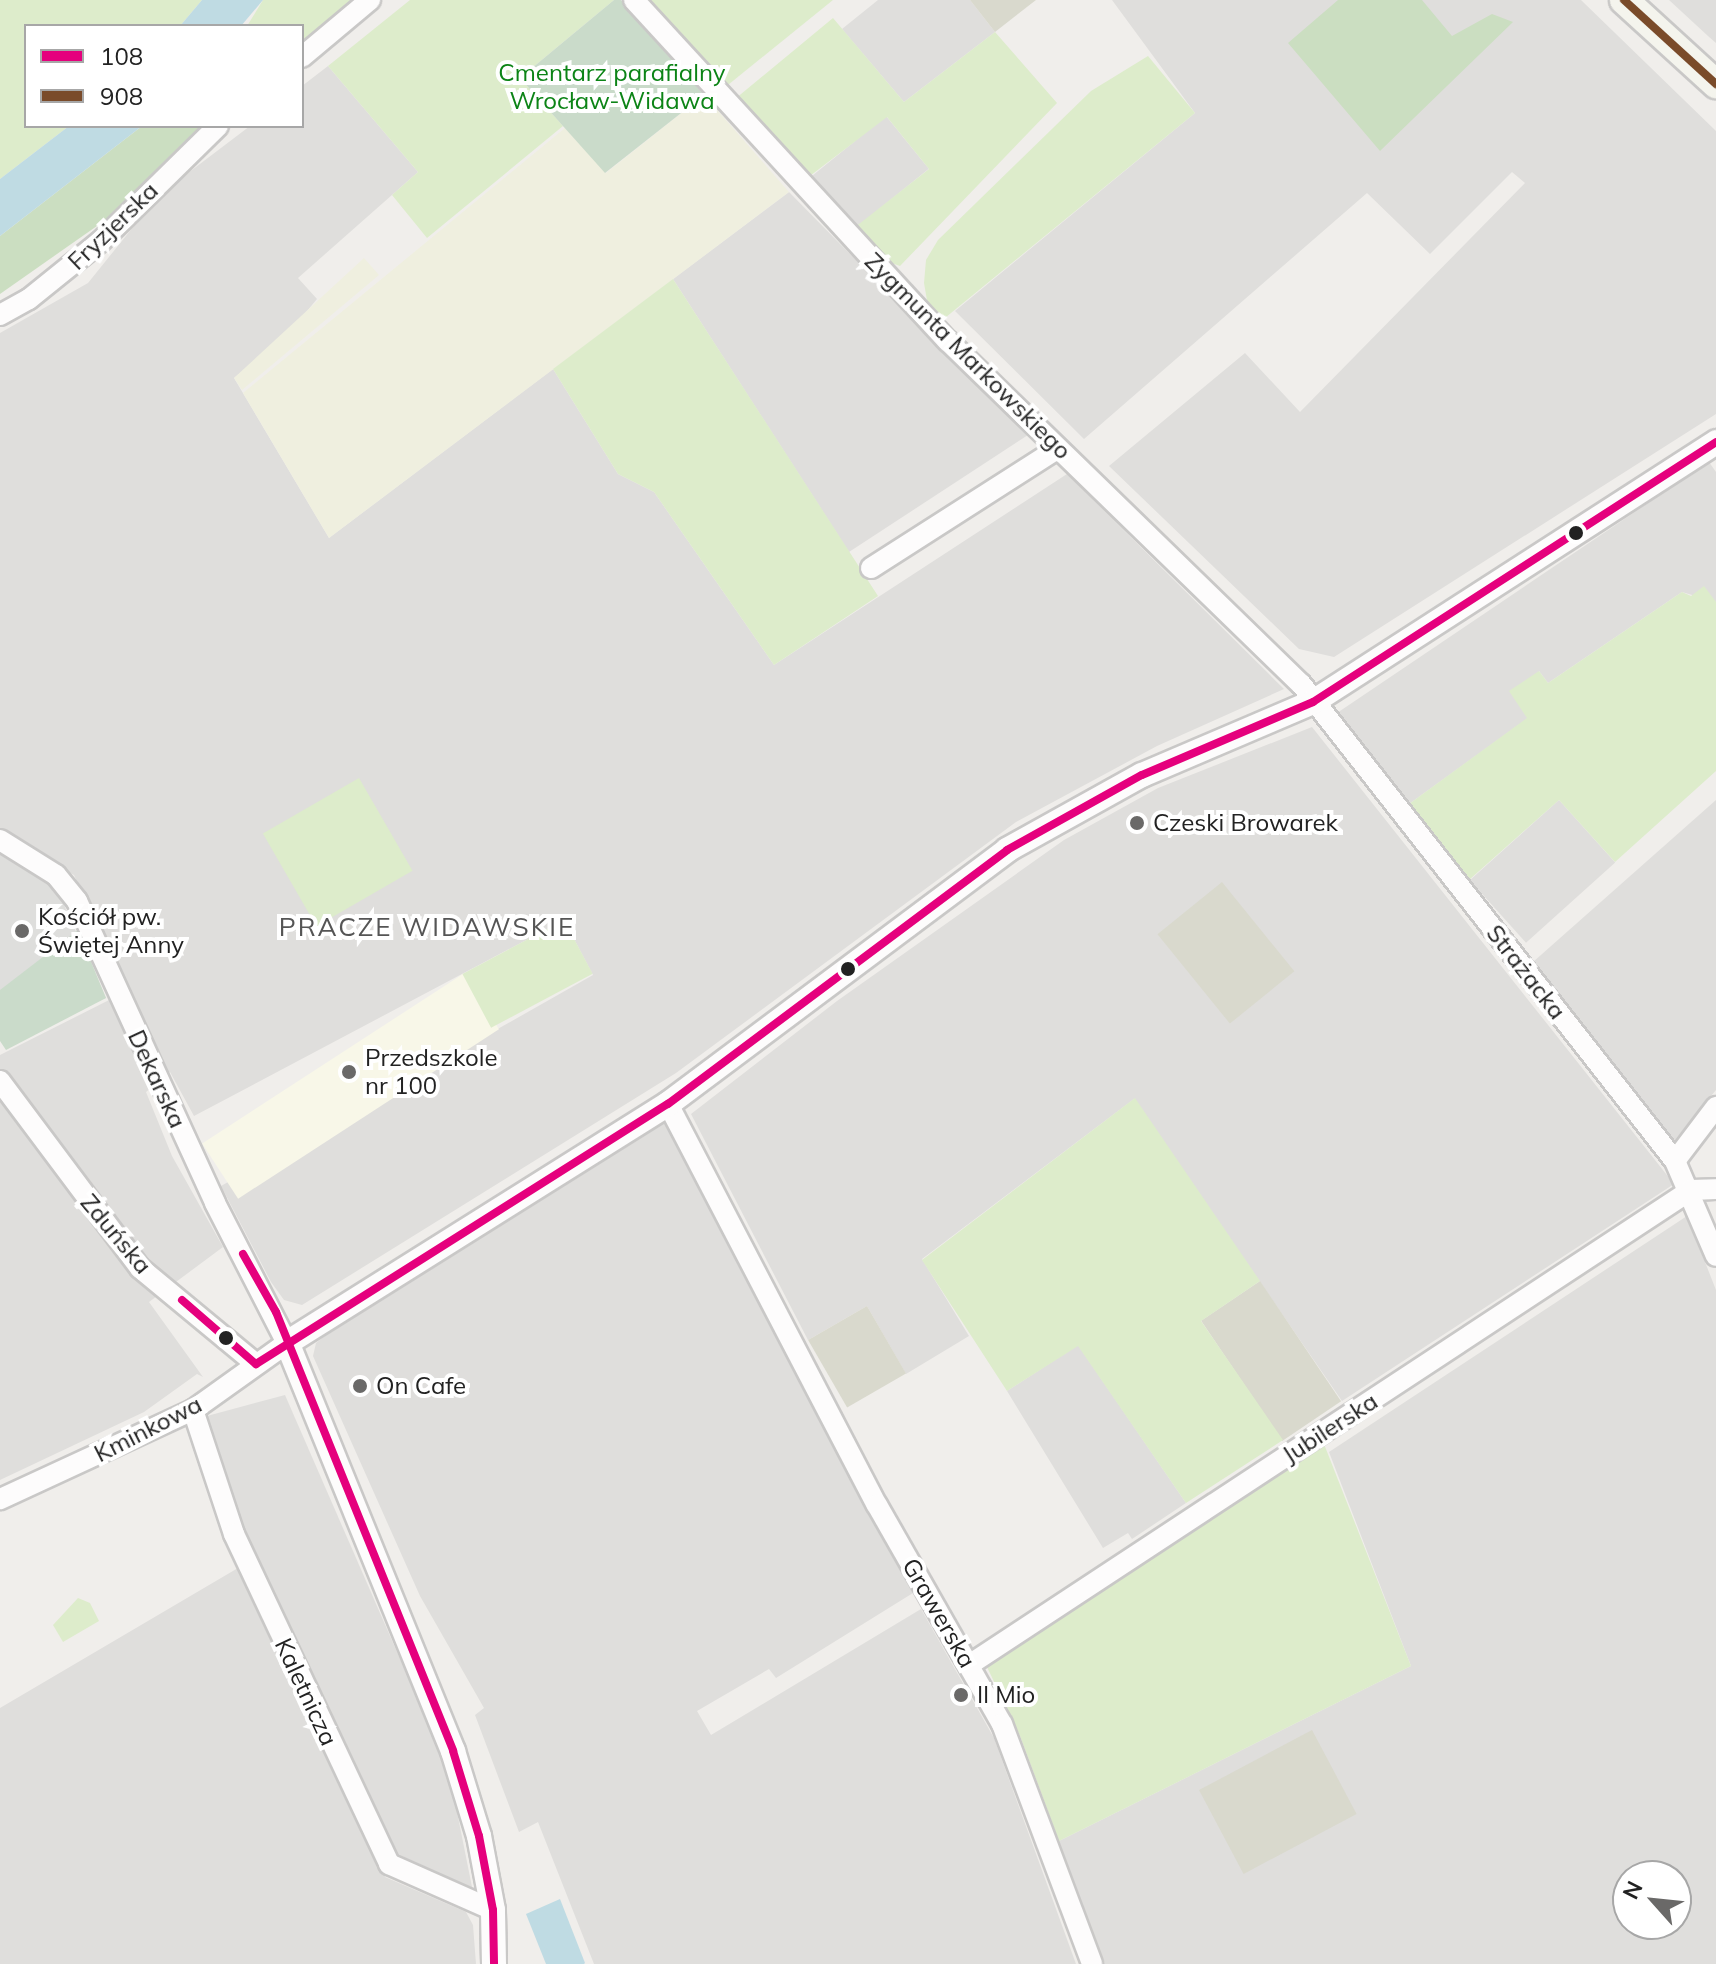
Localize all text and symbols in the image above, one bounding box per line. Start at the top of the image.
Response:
legend [24,24,304,128]
text: 108 [100,41,143,71]
park label: Cmentarz parafialny Wrocław-Widawa [498,59,726,115]
text: 908 [100,81,143,111]
street label: Fryzjerska [62,176,164,276]
street label: Zygmunta Markowskiego [859,247,1077,465]
unlabelled marker [1568,525,1584,541]
place label: Czeski Browarek [1153,809,1338,837]
marker: Czeski Browarek [1128,814,1146,832]
place label: Kościół pw. Świętej Anny [38,903,184,959]
district label: PRACZE WIDAWSKIE [279,911,575,943]
street label: Strażacka [1480,919,1572,1025]
marker: Kościół pw. Świętej Anny [13,922,31,940]
unlabelled marker [840,961,856,977]
street label: Dekarska [122,1025,192,1133]
place label: Przedszkole nr 100 [365,1044,498,1100]
marker: Przedszkole nr 100 [340,1063,358,1081]
street label: Zduńska [75,1188,157,1280]
unlabelled marker [218,1330,234,1346]
place label: On Cafe [376,1372,466,1400]
marker: On Cafe [351,1377,369,1395]
street label: Jubilerska [1277,1387,1383,1469]
street label: Kminkowa [89,1390,207,1468]
street label: Grawerska [896,1553,982,1673]
street label: Kaletnicza [269,1634,343,1750]
place label: Il Mio [977,1681,1035,1709]
marker: Il Mio [952,1686,970,1704]
north arrow [1612,1860,1692,1940]
text: N [1616,1876,1649,1904]

